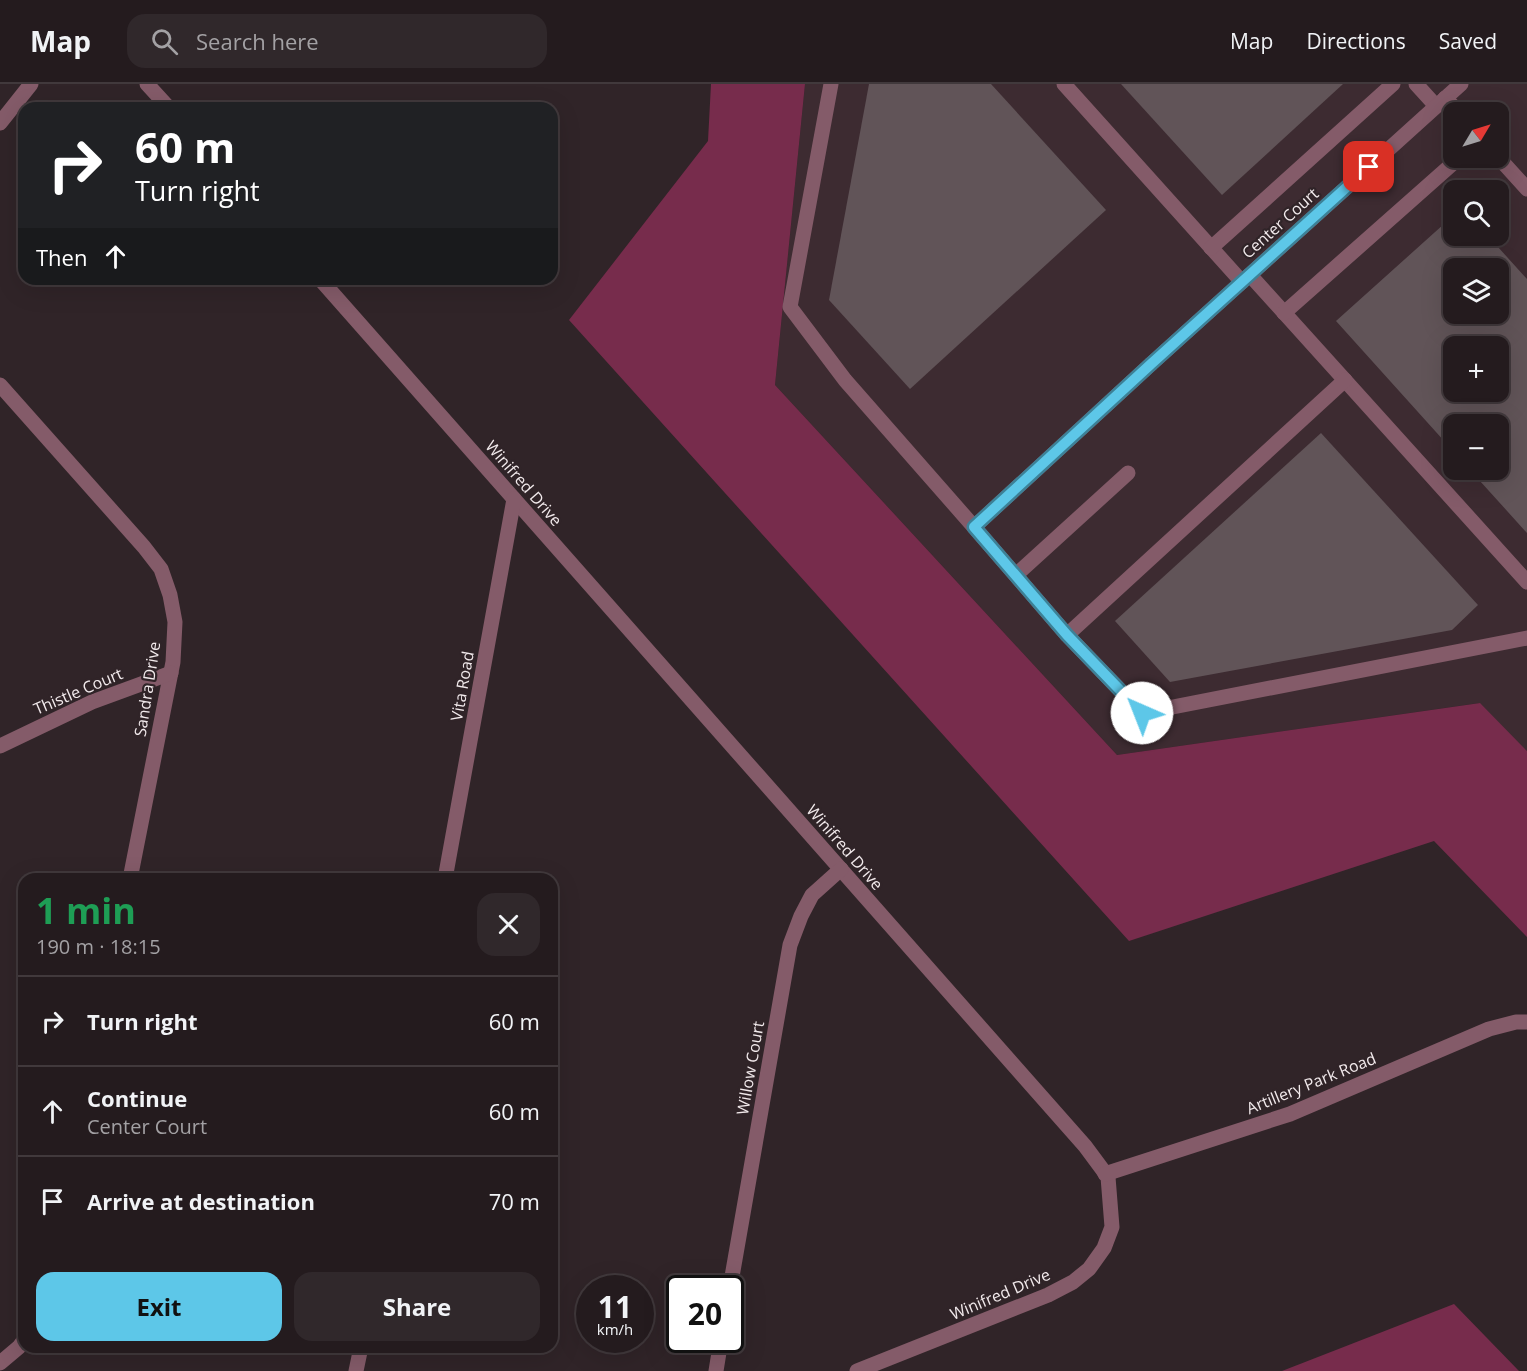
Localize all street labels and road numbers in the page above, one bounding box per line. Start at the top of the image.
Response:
street label: Center Court [1237,183,1323,263]
street label: Winifred Drive [481,436,567,530]
street label: Sandra Drive [129,640,165,738]
street label: Vita Road [445,649,479,723]
street label: Thistle Court [30,662,126,720]
street label: Winifred Drive [802,800,888,894]
street label: Willow Court [731,1019,769,1117]
street label: Artillery Park Road [1243,1047,1379,1119]
street label: Winifred Drive [947,1263,1053,1325]

